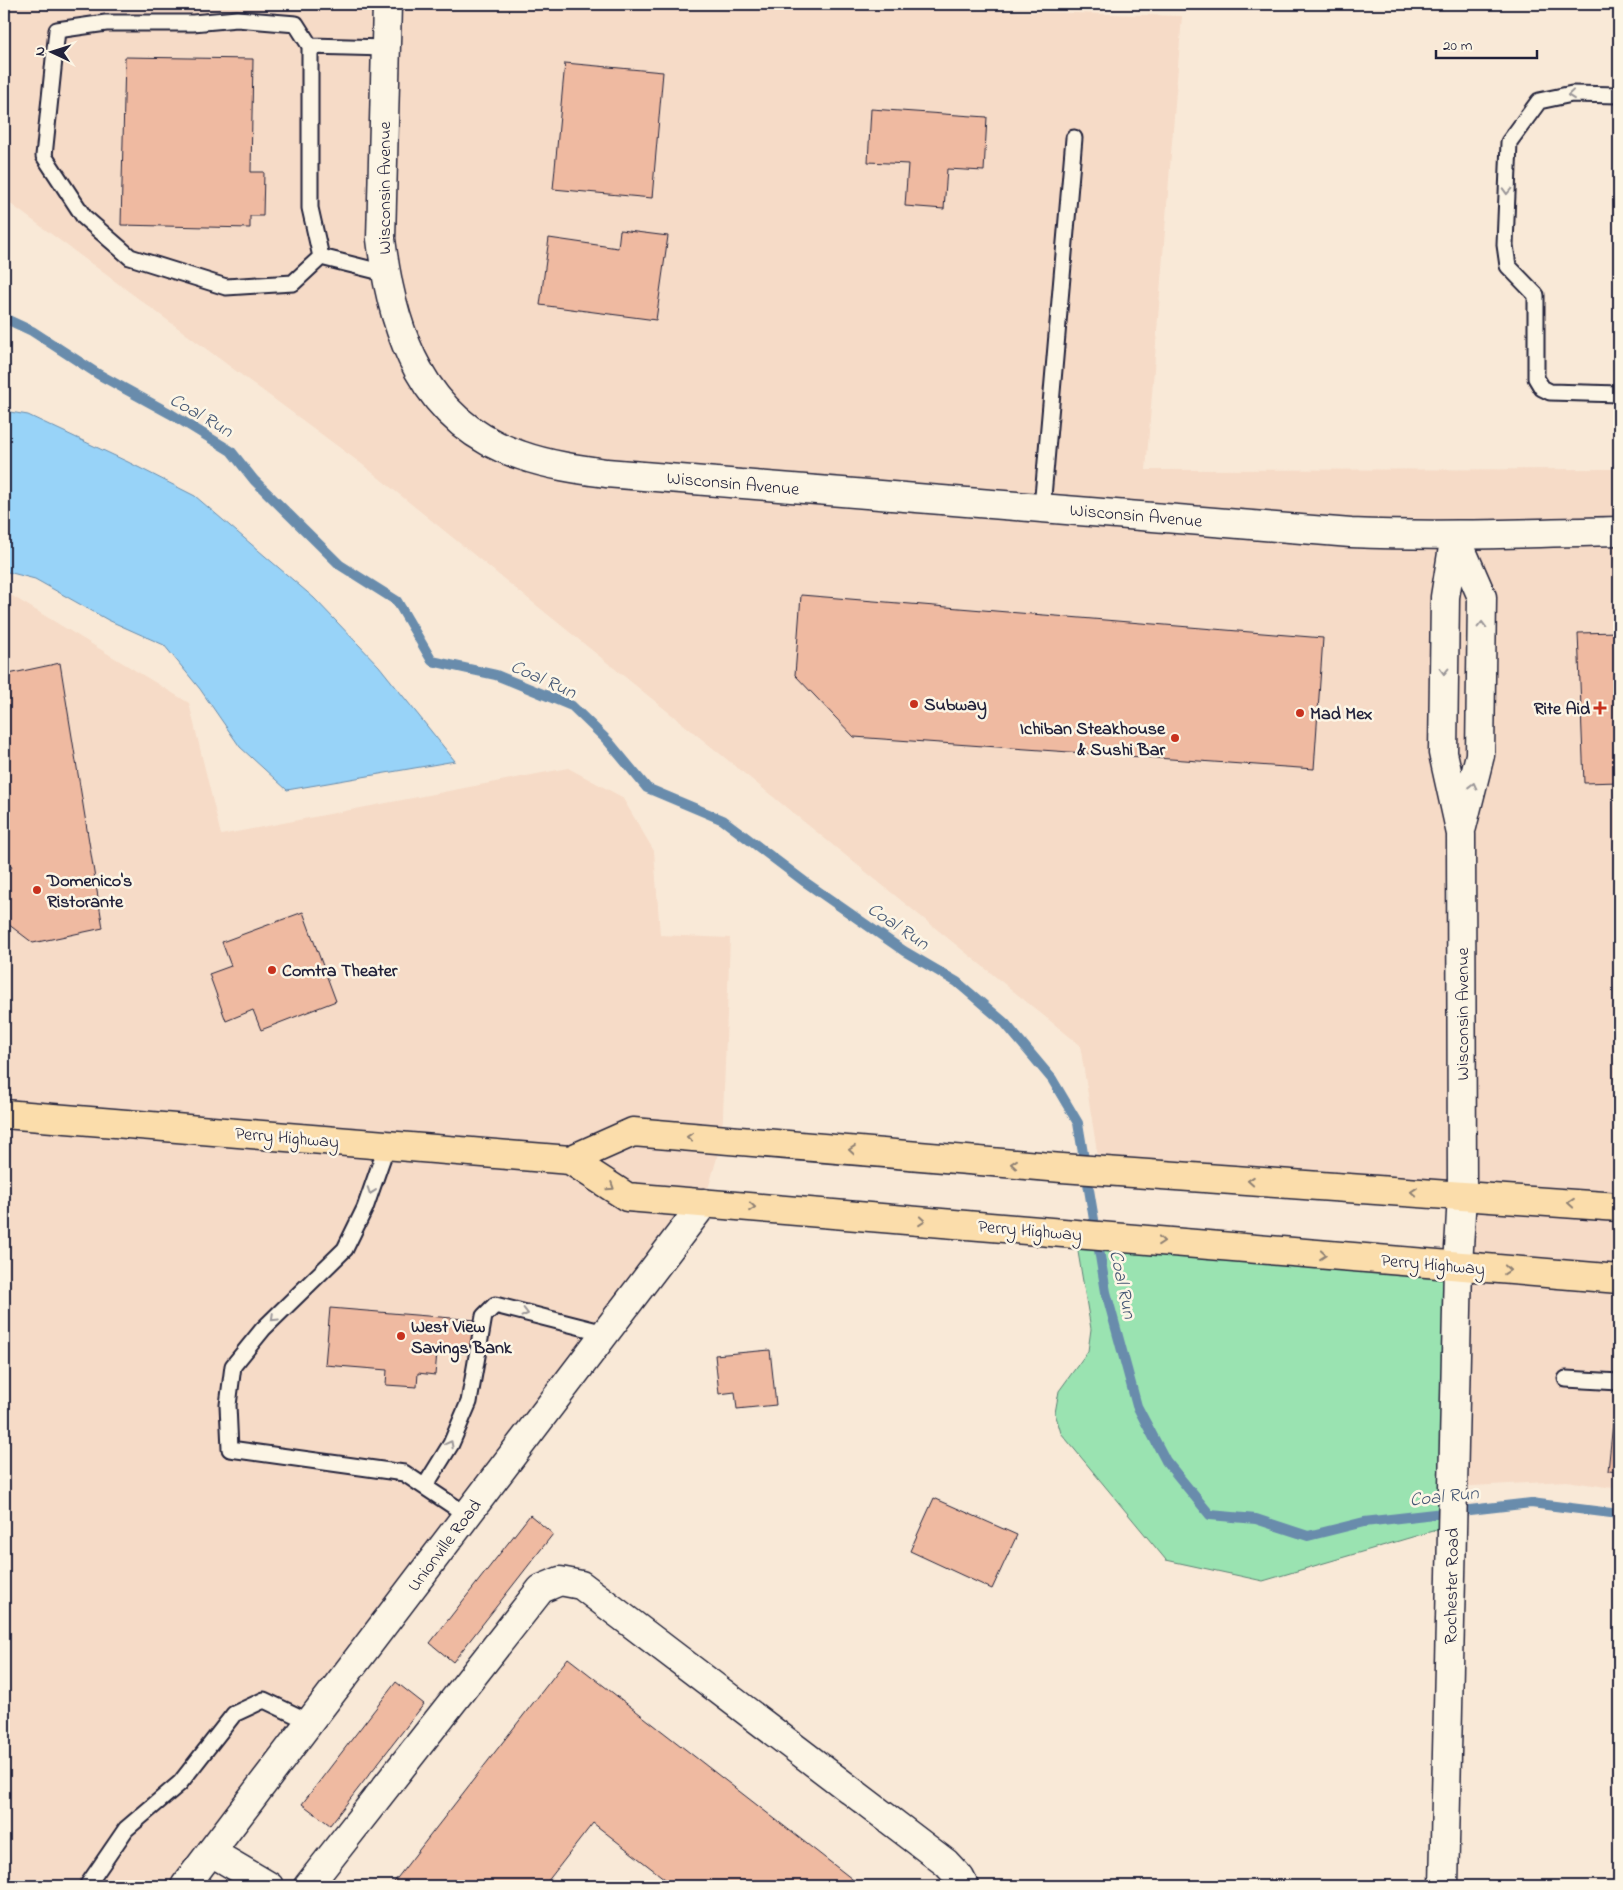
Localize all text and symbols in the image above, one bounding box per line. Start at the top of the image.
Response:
north arrow [28,28,78,78]
scale bar [1436,28,1537,60]
text: 20 m [1443,35,1473,57]
text: N [30,46,51,57]
one-way arrow [1566,89,1574,100]
street label: Wisconsin Avenue [373,121,399,255]
one-way arrow [1502,187,1513,195]
water label: Coal Run [164,387,238,445]
street label: Wisconsin Avenue [665,466,801,504]
street label: Wisconsin Avenue [1068,498,1204,536]
one-way arrow [1477,621,1487,628]
water label: Coal Run [506,654,581,707]
one-way arrow [1439,668,1449,675]
place label: Subway [924,693,987,720]
place label: Rite Aid [1534,697,1591,723]
marker: Subway [908,698,920,710]
place label: Mad Mex [1310,702,1372,728]
marker: Rite Aid [1594,702,1606,714]
marker: Mad Mex [1294,707,1306,719]
place label: Ichiban Steakhouse & Sushi Bar [1020,717,1166,764]
marker: Ichiban Steakhouse & Sushi Bar [1169,732,1181,744]
one-way arrow [1467,782,1478,791]
place label: Domenico's Ristorante [46,869,132,916]
marker: Domenico's Ristorante [31,884,43,896]
water label: Coal Run [861,897,934,958]
street label: Wisconsin Avenue [1451,947,1477,1081]
place label: Comtra Theater [282,959,398,985]
marker: Comtra Theater [266,964,278,976]
street label: Perry Highway [234,1121,340,1157]
one-way arrow [685,1132,693,1143]
one-way arrow [847,1145,855,1156]
one-way arrow [1009,1158,1017,1169]
one-way arrow [1247,1175,1255,1186]
one-way arrow [606,1180,615,1190]
one-way arrow [367,1186,377,1195]
one-way arrow [1409,1186,1417,1197]
one-way arrow [1566,1198,1574,1209]
one-way arrow [749,1202,757,1213]
street label: Perry Highway [977,1214,1083,1250]
one-way arrow [918,1216,926,1227]
one-way arrow [1157,1235,1165,1246]
water label: Coal Run [1101,1248,1142,1322]
street label: Perry Highway [1380,1248,1486,1284]
one-way arrow [1319,1249,1327,1260]
one-way arrow [1503,1264,1511,1275]
one-way arrow [521,1307,529,1317]
one-way arrow [271,1312,280,1321]
place label: West View Savings Bank [411,1315,513,1363]
marker: West View Savings Bank [395,1330,407,1342]
one-way arrow [444,1441,454,1450]
water label: Coal Run [1408,1480,1481,1515]
street label: Unionville Road [402,1495,489,1598]
street label: Rochester Road [1439,1528,1467,1644]

